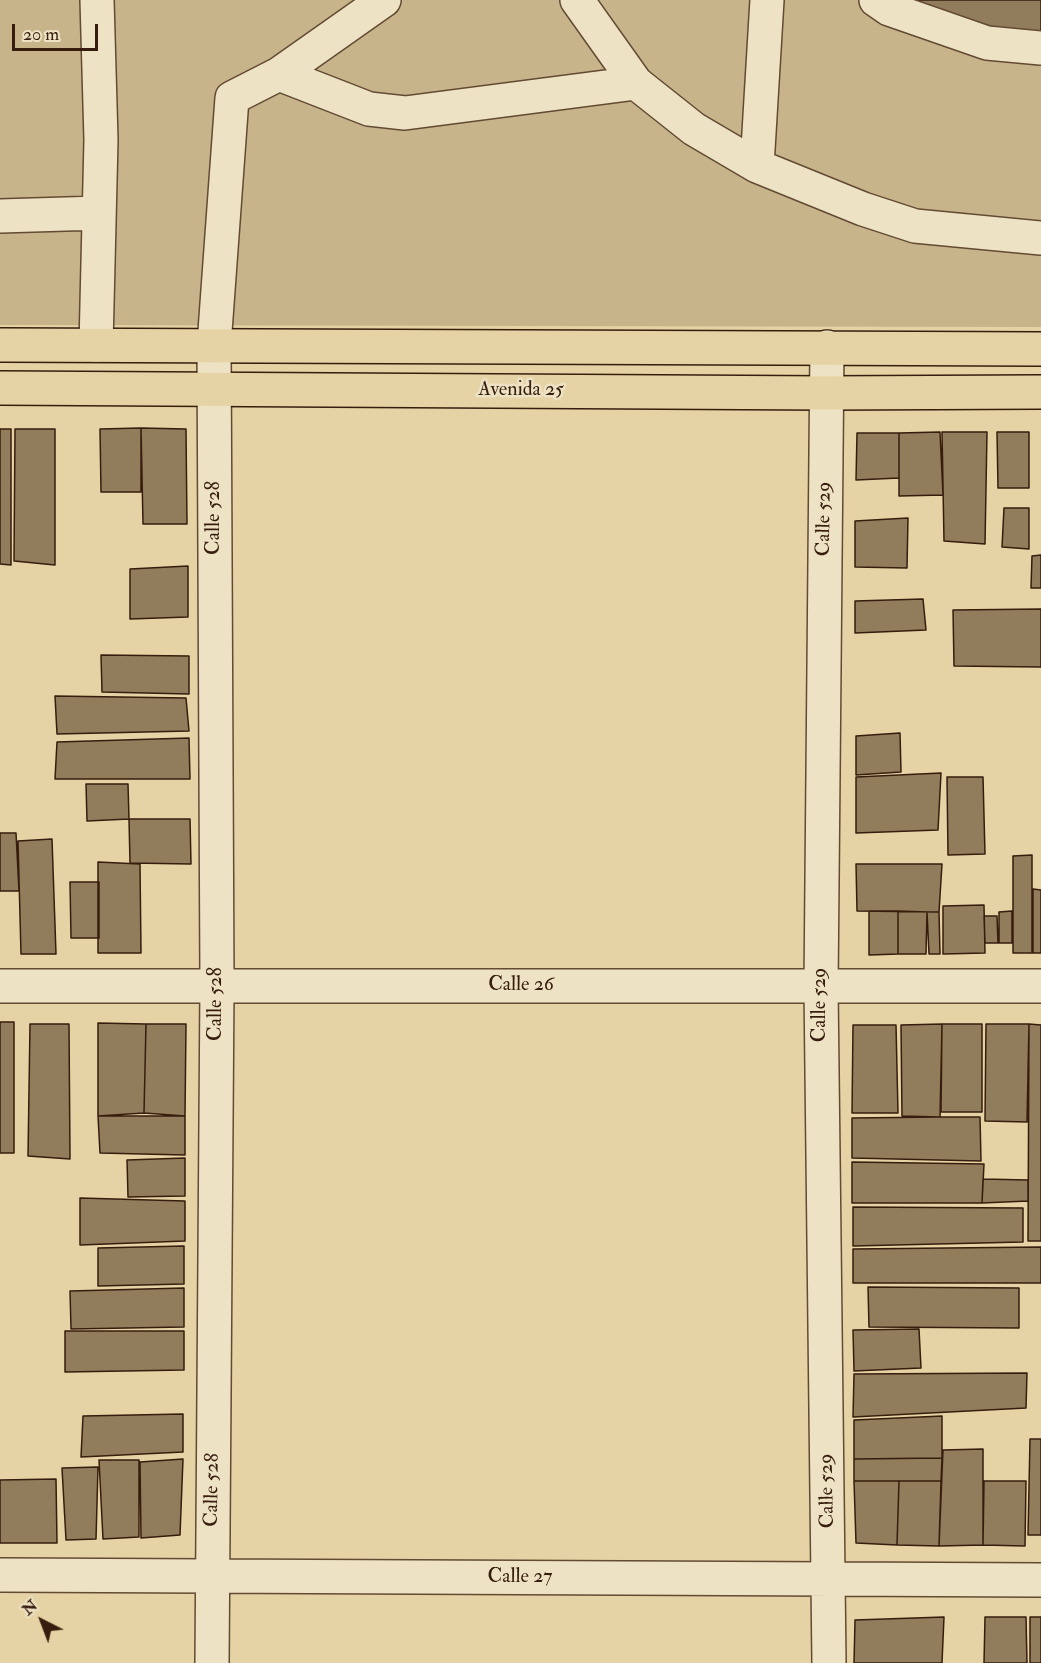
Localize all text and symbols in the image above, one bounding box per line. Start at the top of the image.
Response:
scale bar [15,12,100,50]
text: 20 m [23,23,59,46]
street label: Avenida 25 [478,379,564,403]
street label: Calle 528 [203,481,227,555]
street label: Calle 529 [812,481,838,557]
street label: Calle 528 [205,967,229,1041]
street label: Calle 529 [809,968,833,1042]
street label: Calle 26 [488,974,554,998]
street label: Calle 528 [200,1453,226,1527]
street label: Calle 529 [815,1453,841,1529]
street label: Calle 27 [488,1566,552,1590]
north arrow [12,1591,72,1651]
text: N [18,1595,42,1620]

